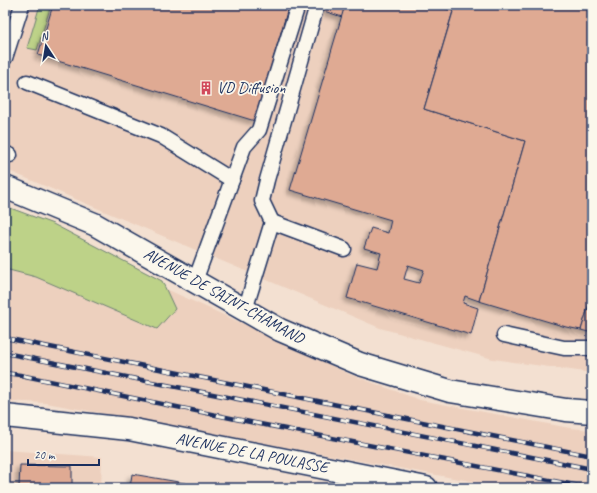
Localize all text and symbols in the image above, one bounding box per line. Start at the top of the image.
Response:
north arrow [26,26,66,66]
text: N [39,28,51,44]
place label: VD Diffusion [217,78,286,98]
building icon: VD Diffusion [198,80,214,96]
street label: AVENUE DE SAINT-CHAMAND [140,244,309,349]
street label: AVENUE DE LA POULASSE [174,428,332,478]
scale bar [28,441,99,467]
text: 20 m [34,447,56,463]

